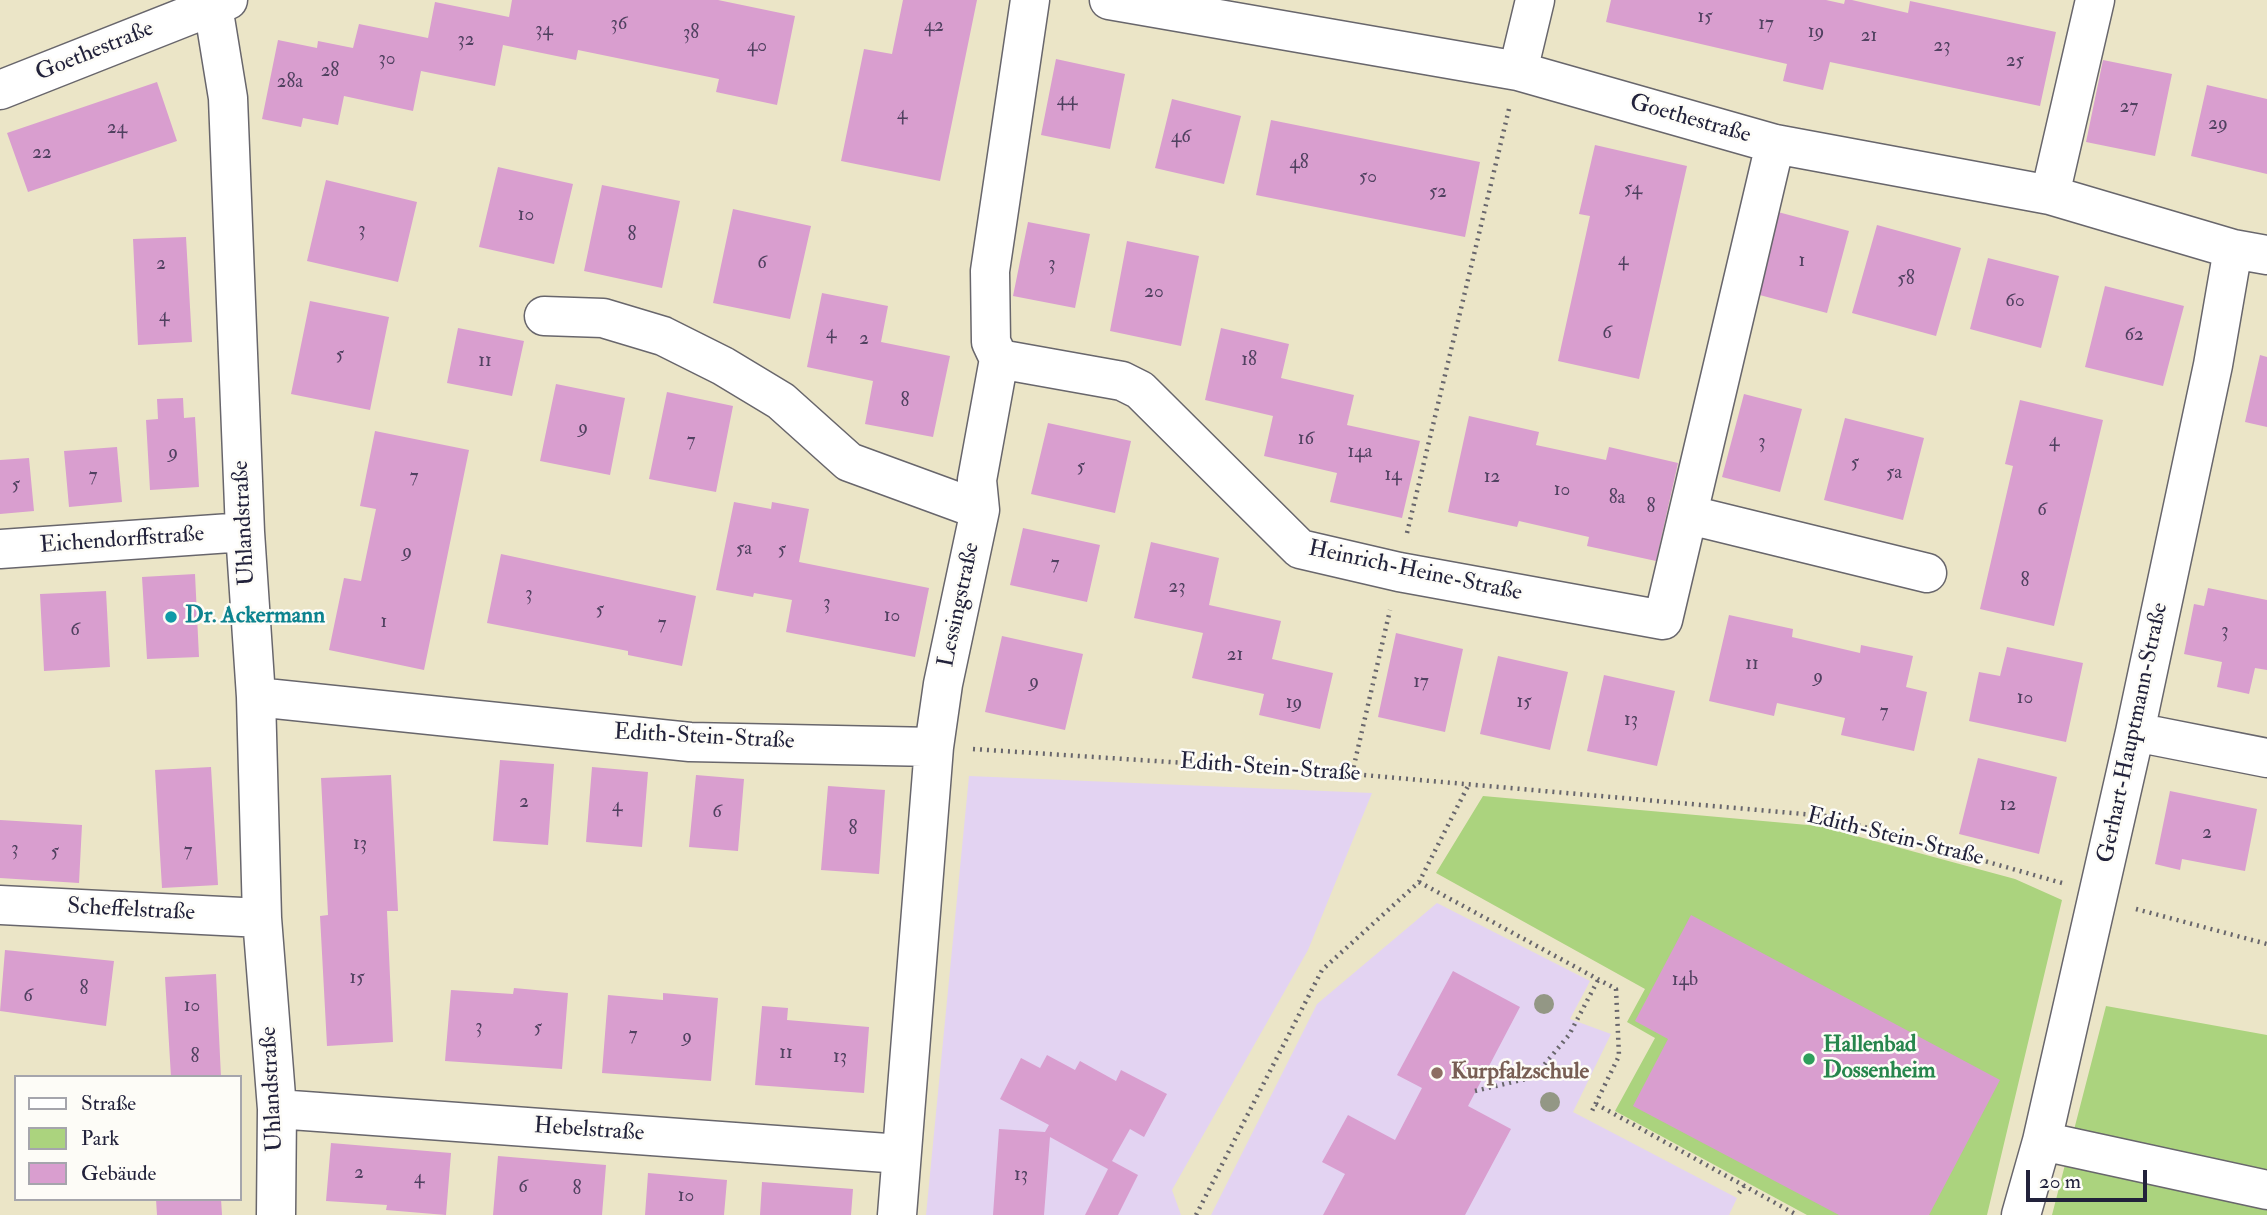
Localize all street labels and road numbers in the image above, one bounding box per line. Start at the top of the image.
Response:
street label: Goethestraße [32,16,158,88]
street label: Goethestraße [1626,90,1754,150]
street label: Uhlandstraße [228,460,262,586]
street label: Eichendorffstraße [39,521,205,561]
street label: Heinrich-Heine-Straße [1306,536,1524,608]
street label: Lessingstraße [933,540,987,670]
street label: Gerhart-Hauptmann-Straße [2093,601,2175,865]
street label: Edith-Stein-Straße [613,719,795,757]
street label: Edith-Stein-Straße [1179,749,1361,789]
street label: Edith-Stein-Straße [1804,803,1986,873]
street label: Scheffelstraße [66,894,196,928]
street label: Uhlandstraße [256,1026,290,1152]
street label: Hebelstraße [533,1113,645,1149]

